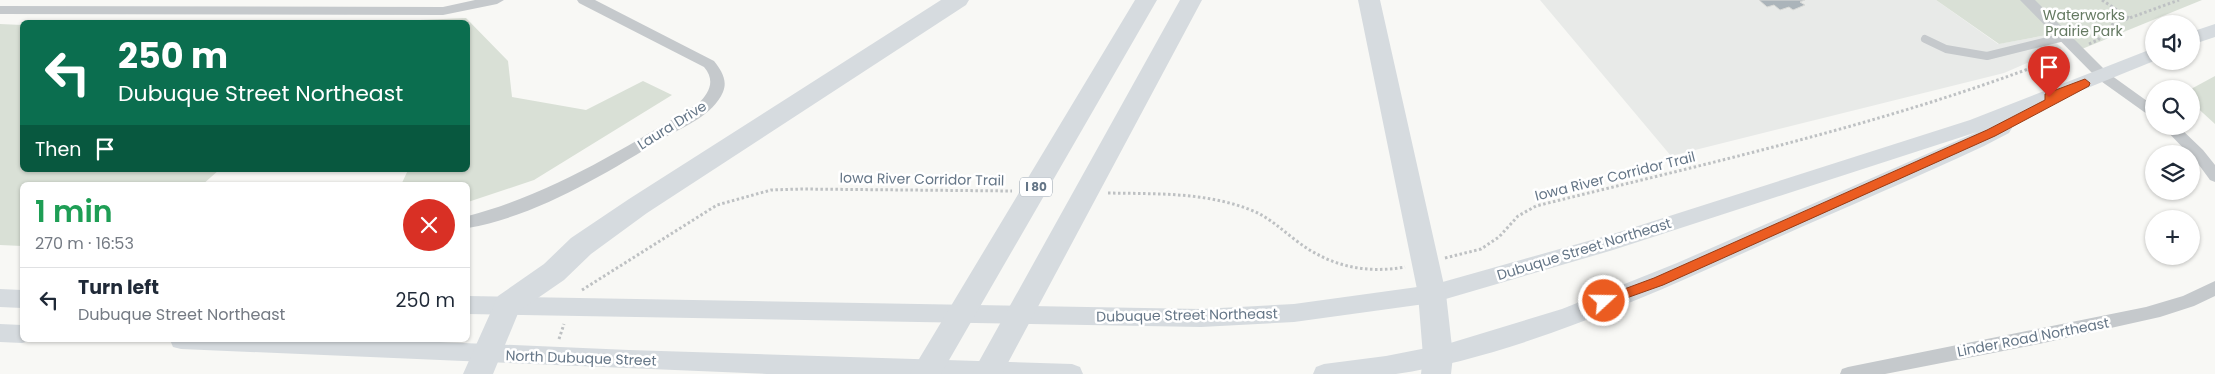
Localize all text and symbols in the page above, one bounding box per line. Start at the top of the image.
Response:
park label: Waterworks Prairie Park [2043,5,2125,41]
map controls [2145,15,2200,265]
button: sound [2145,15,2200,70]
text: 250 m [118,31,228,80]
icon: left [35,40,100,105]
pin [2028,46,2070,97]
icon: arrive [2035,53,2063,81]
text: Dubuque Street Northeast [118,78,403,109]
button: search [2145,80,2200,135]
street label: Laura Drive [634,96,711,154]
icon: arrive [91,135,119,163]
text: Then [35,136,81,163]
button: layers [2145,145,2200,200]
street label: Iowa River Corridor Trail [1533,146,1697,206]
street label: Iowa River Corridor Trail [839,168,1005,190]
road number: I 80 [1020,178,1052,196]
text: 1 min [35,190,113,233]
button: close [403,199,455,251]
button: + [2145,210,2200,265]
street label: Dubuque Street Northeast [1494,213,1674,285]
text: 270 m · 16:53 [35,232,134,255]
text: Turn left [78,274,159,301]
position arrow [1577,274,1629,326]
icon: left [35,286,63,314]
text: 250 m [396,287,455,314]
text: Dubuque Street Northeast [78,303,285,326]
street label: Dubuque Street Northeast [1096,303,1278,327]
street label: Linder Road Northeast [1955,312,2111,362]
street label: North Dubuque Street [505,345,657,371]

